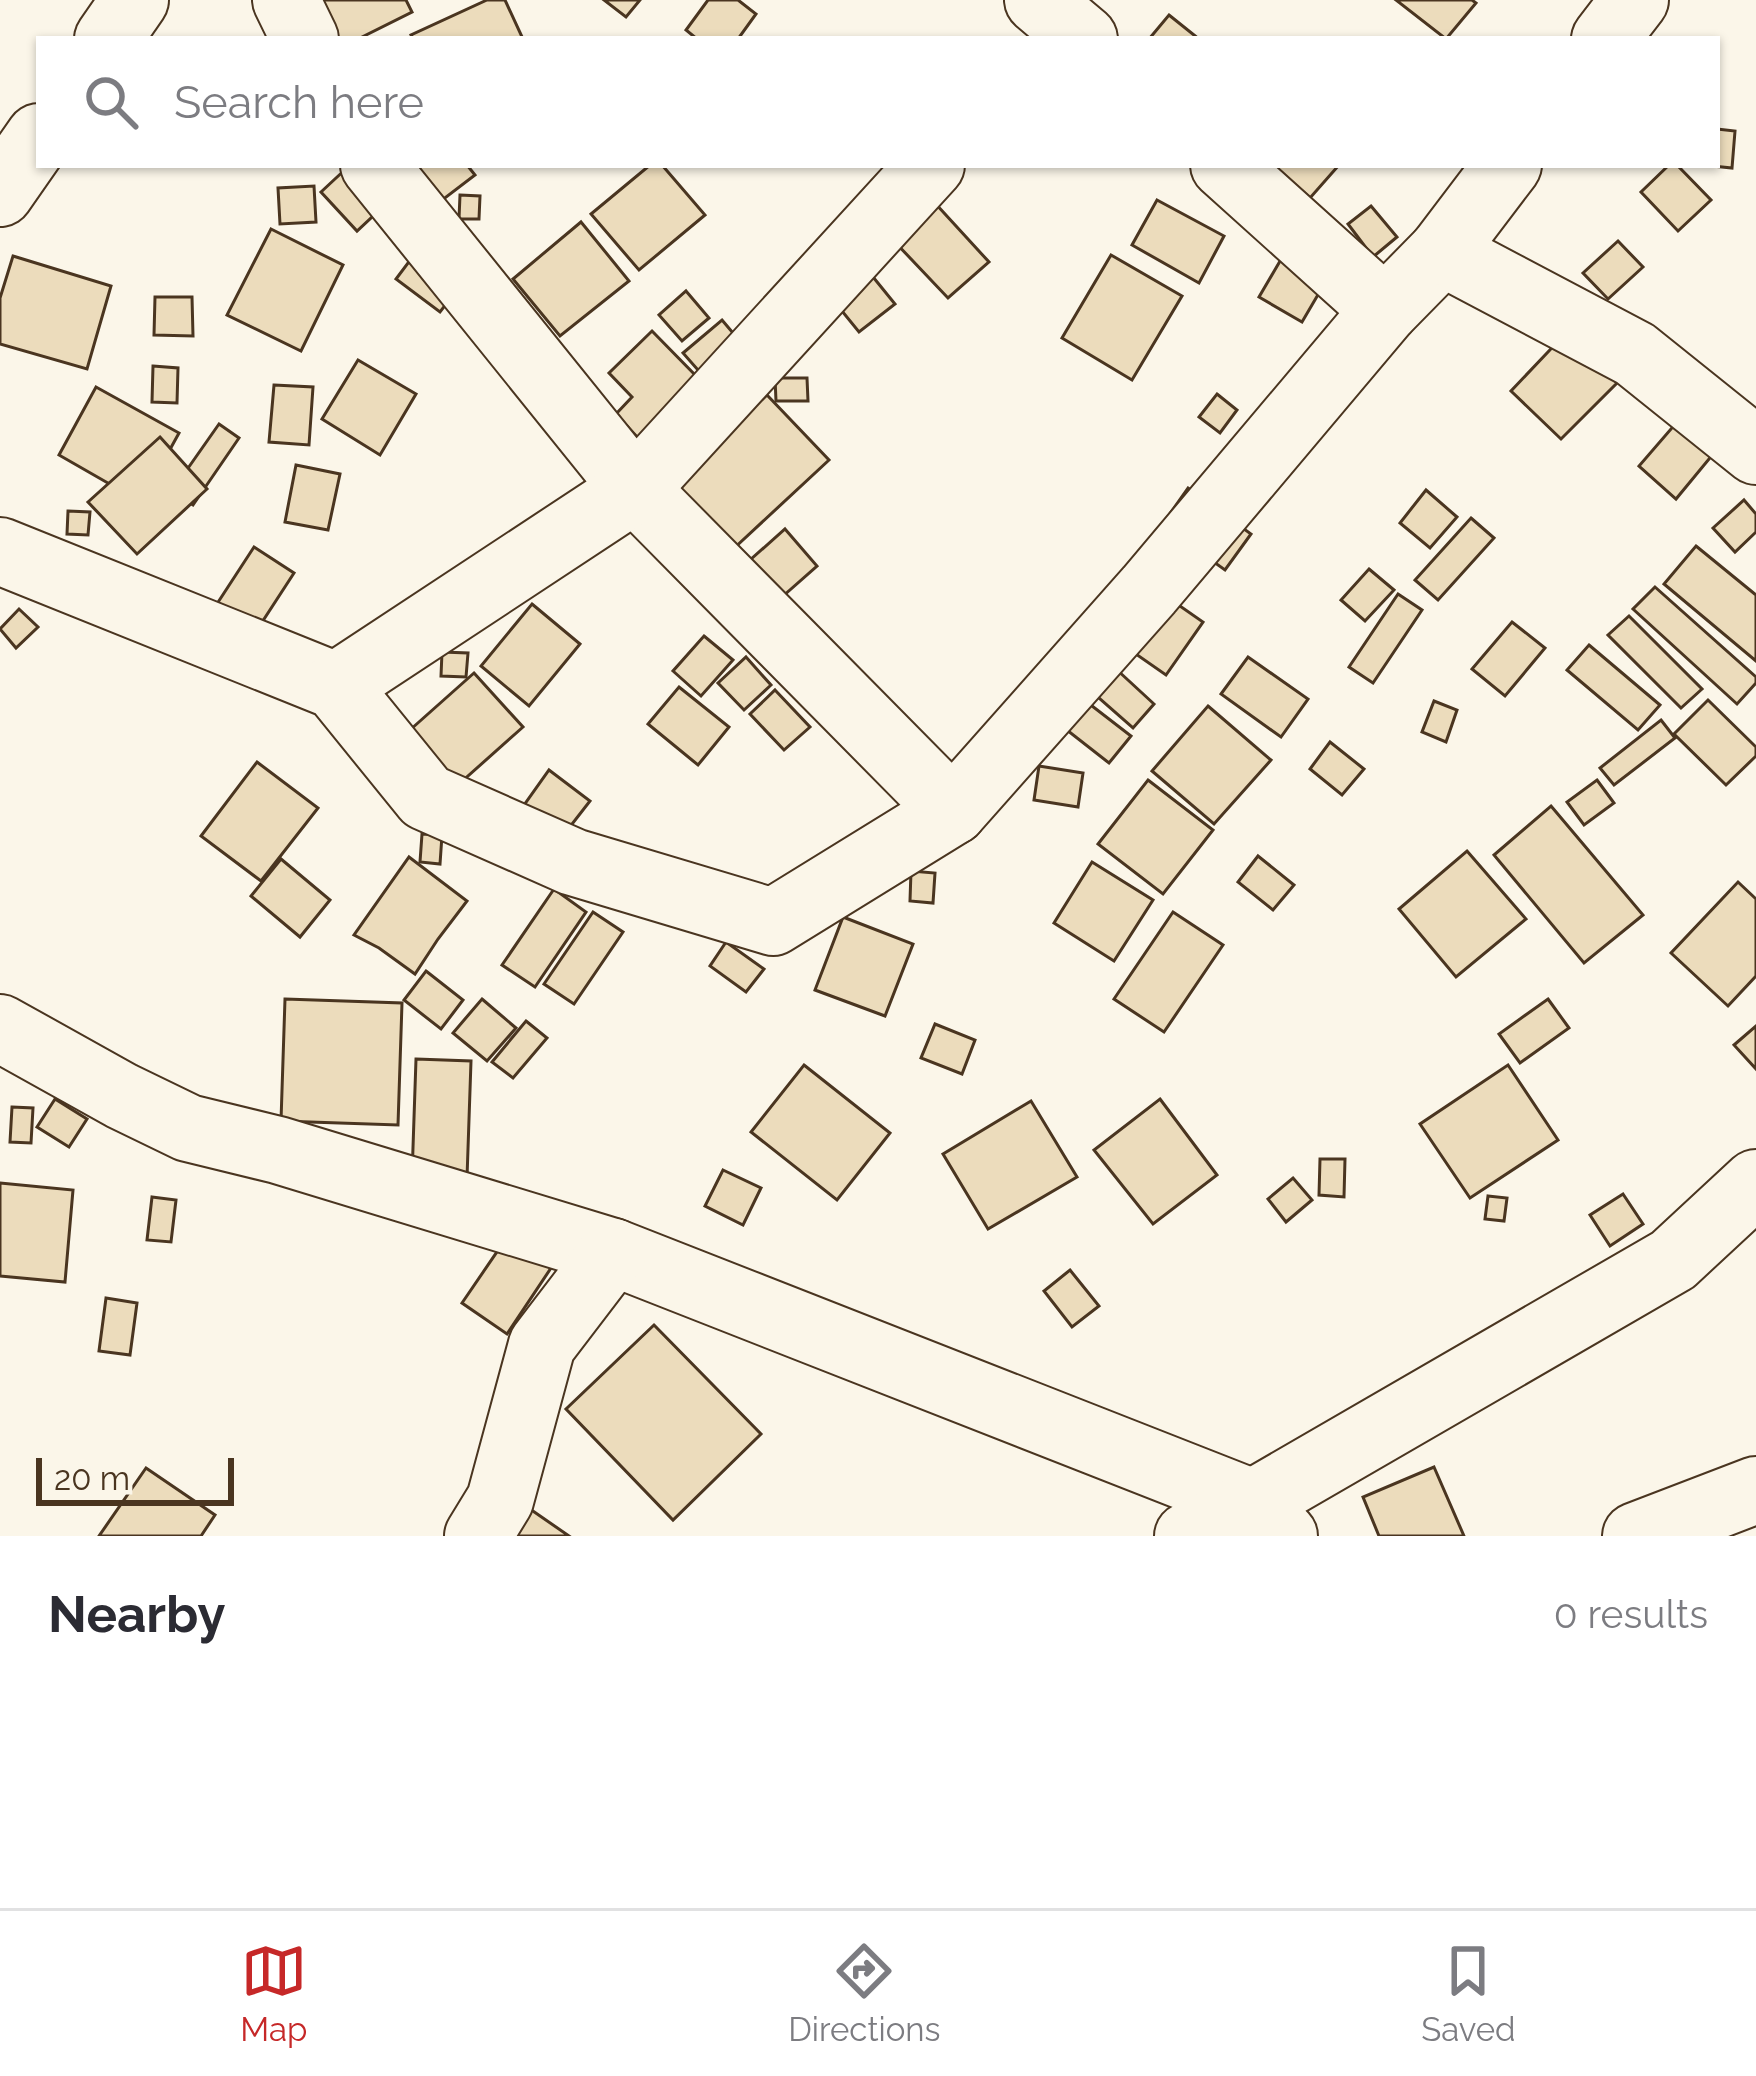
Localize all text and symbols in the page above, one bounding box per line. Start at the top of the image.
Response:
search box [36,36,1720,168]
icon: search [78,69,144,135]
text: Search here [174,76,424,129]
scale bar [36,1452,234,1505]
text: 20 m [54,1459,130,1498]
text: Nearby [48,1584,225,1644]
text: 0 results [1554,1591,1708,1637]
tab: Map [240,1938,307,2049]
tab: Directions [788,1938,941,2049]
tab: Saved [1421,1938,1516,2049]

